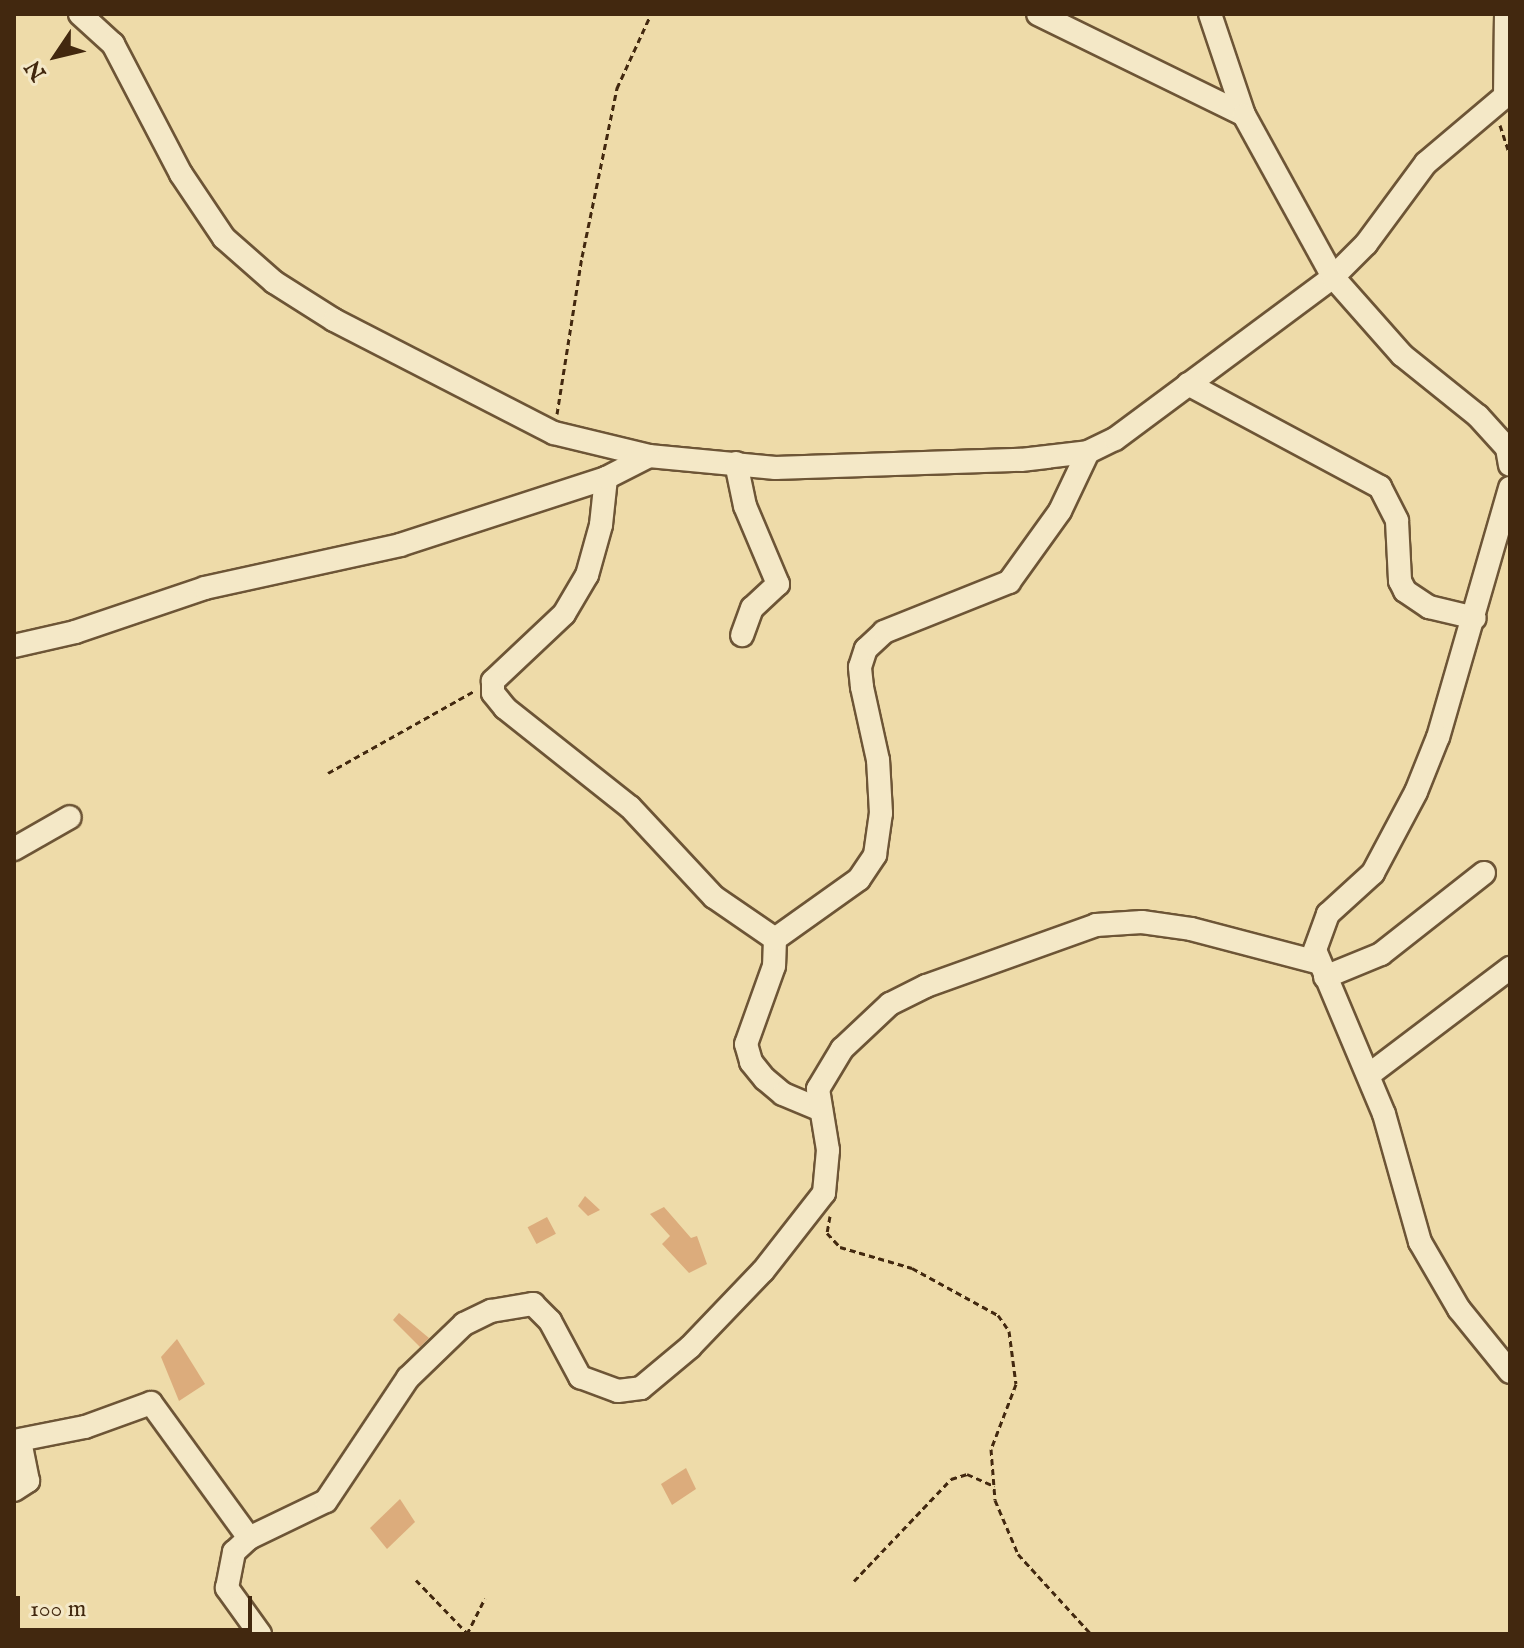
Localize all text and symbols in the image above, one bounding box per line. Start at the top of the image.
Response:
north arrow [16,16,96,96]
text: N [19,54,53,86]
scale bar [20,1580,256,1630]
text: 100 m [30,1594,86,1625]

